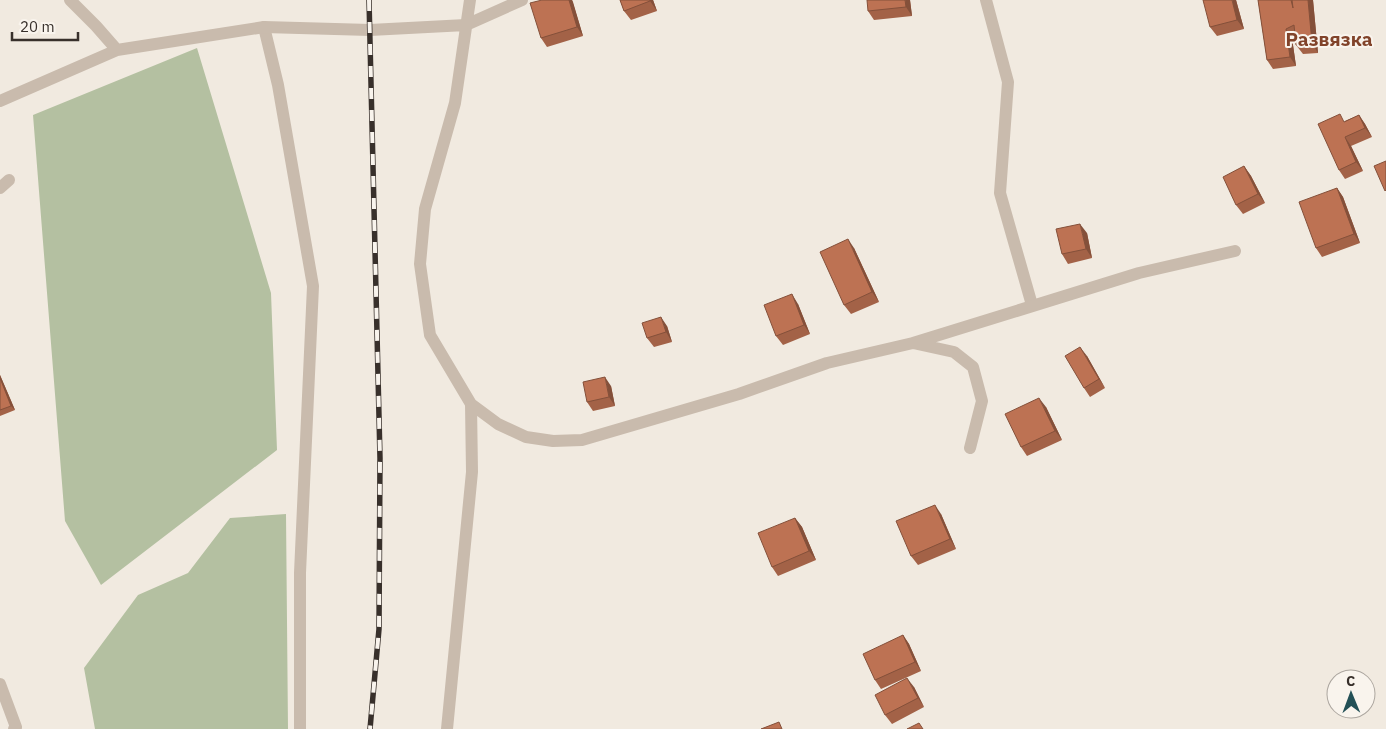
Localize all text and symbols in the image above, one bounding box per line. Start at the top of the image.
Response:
scale bar [12,10,79,42]
text: 20 m [20,17,55,36]
district label: Развязка [1285,27,1373,51]
north arrow [1326,669,1376,719]
text: С [1346,672,1355,690]

